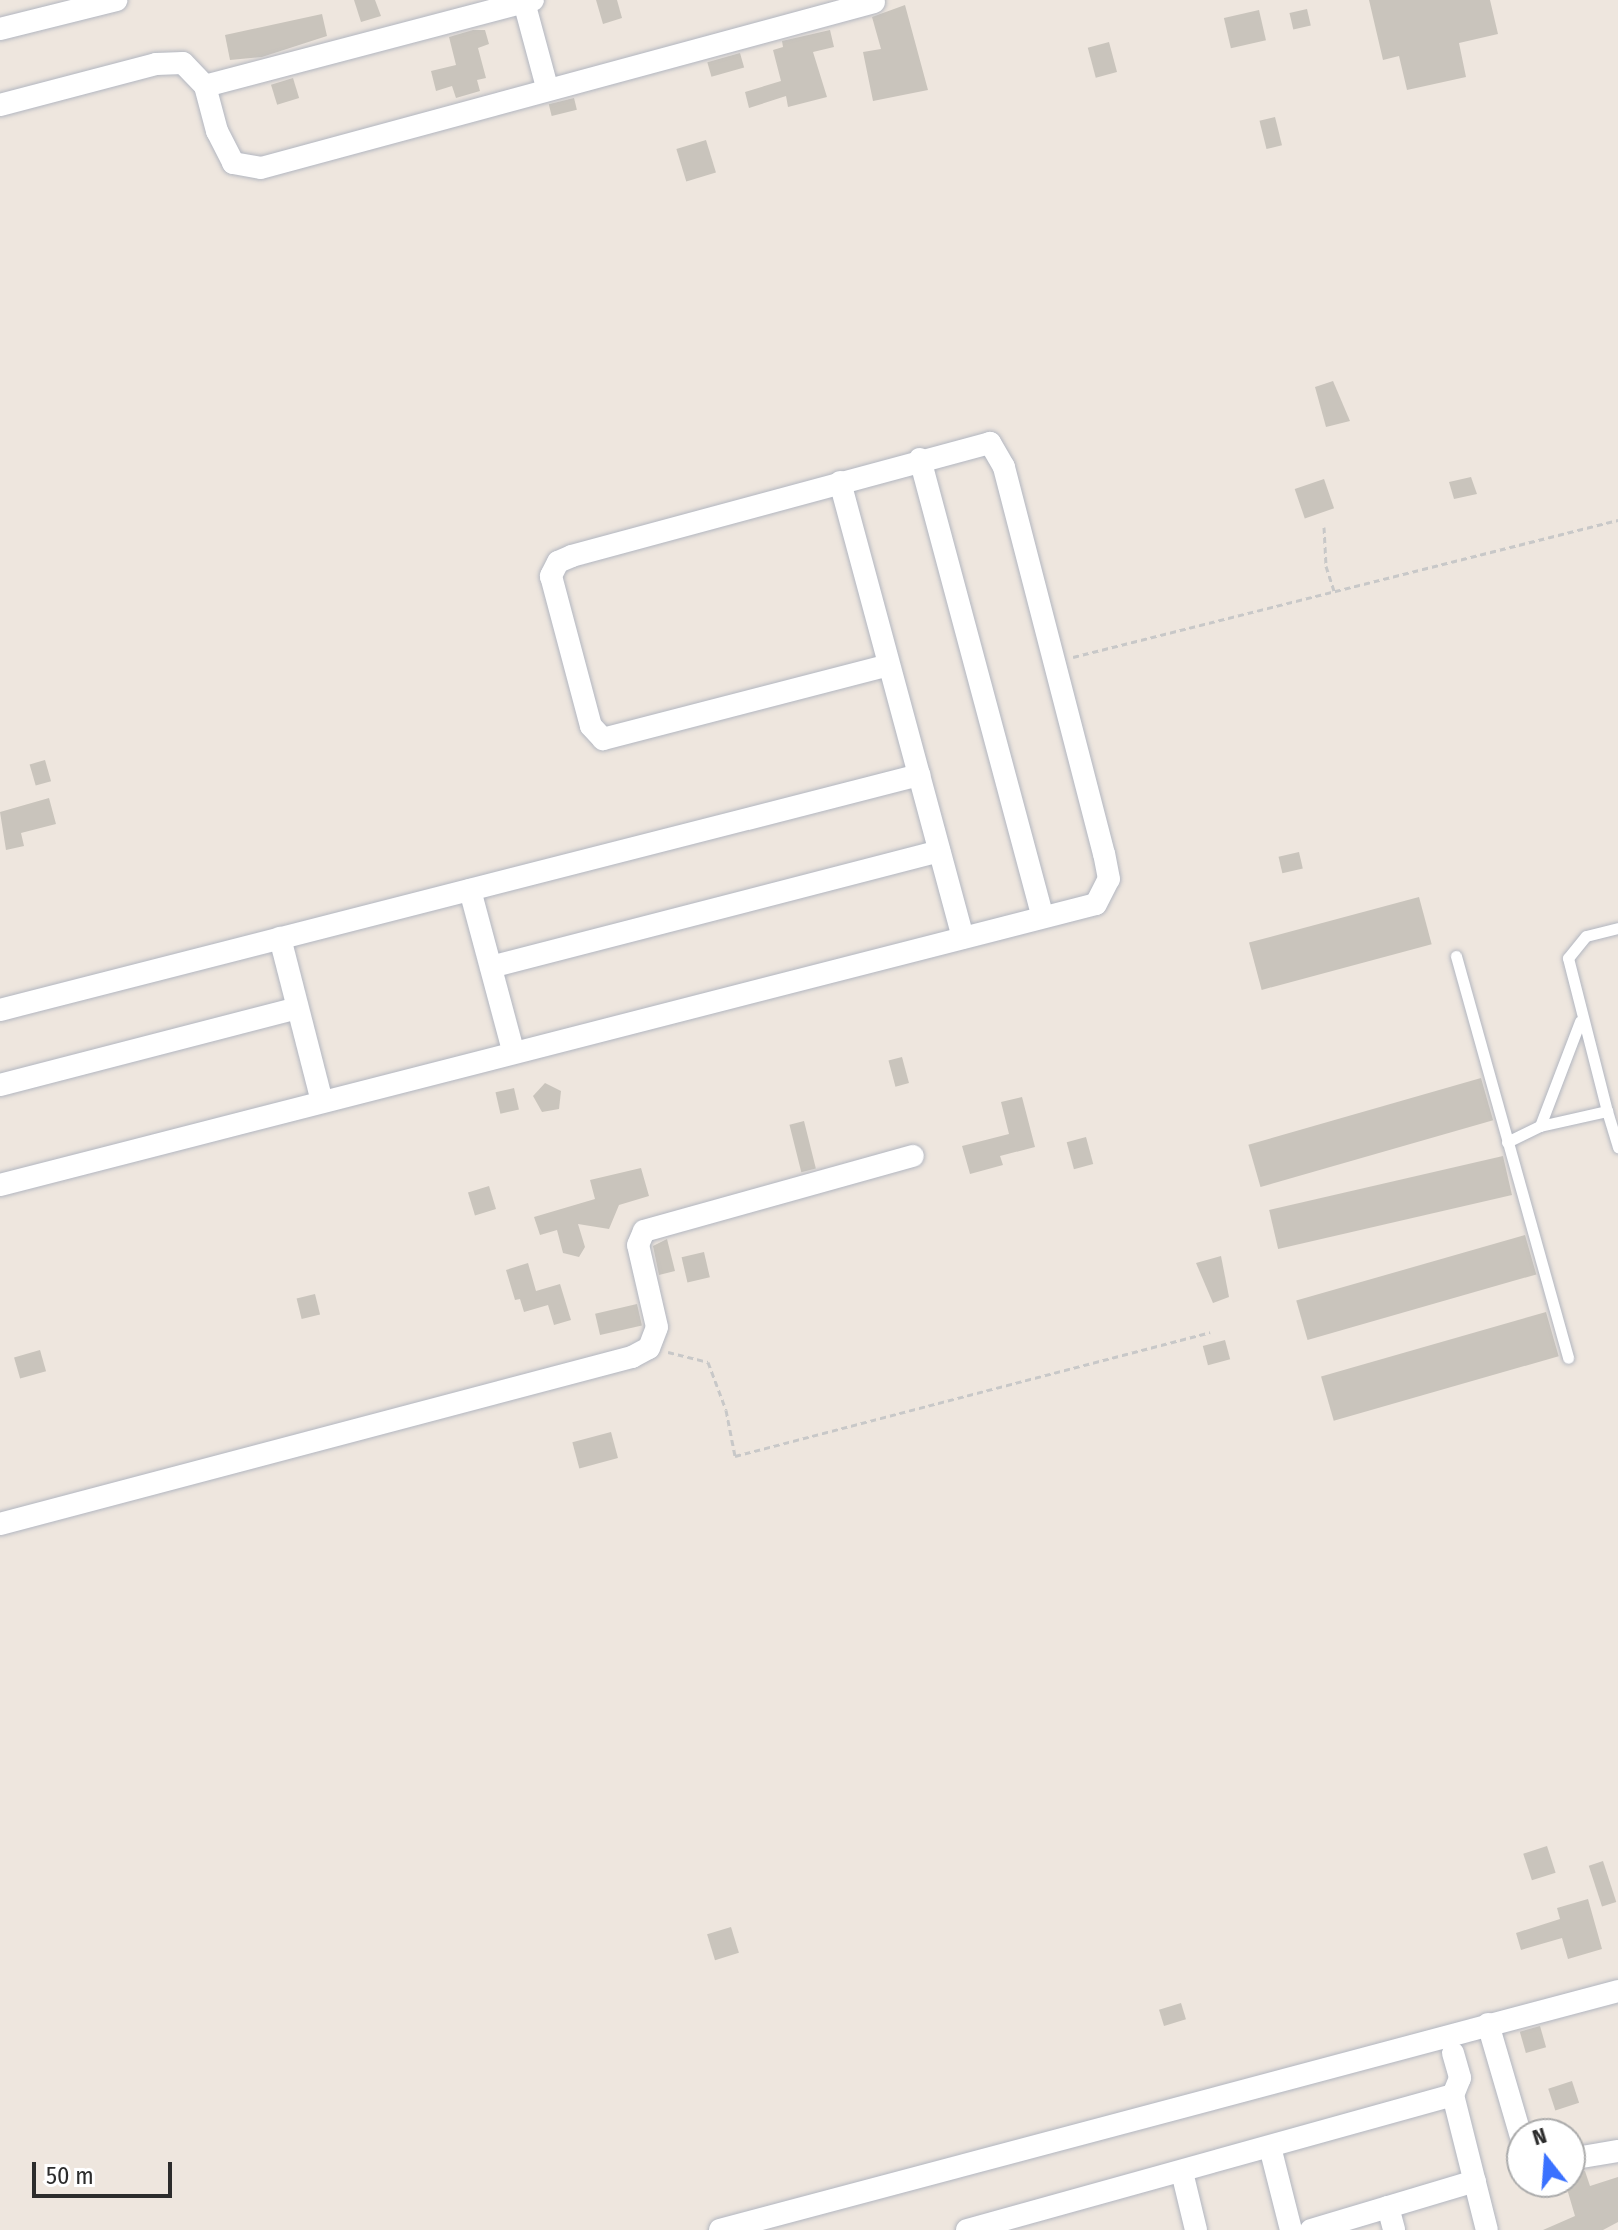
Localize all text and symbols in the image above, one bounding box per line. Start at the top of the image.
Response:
north arrow [1506,2118,1586,2198]
text: N [1529,2122,1550,2151]
scale bar [36,2146,176,2196]
text: 50 m [46,2162,94,2190]

